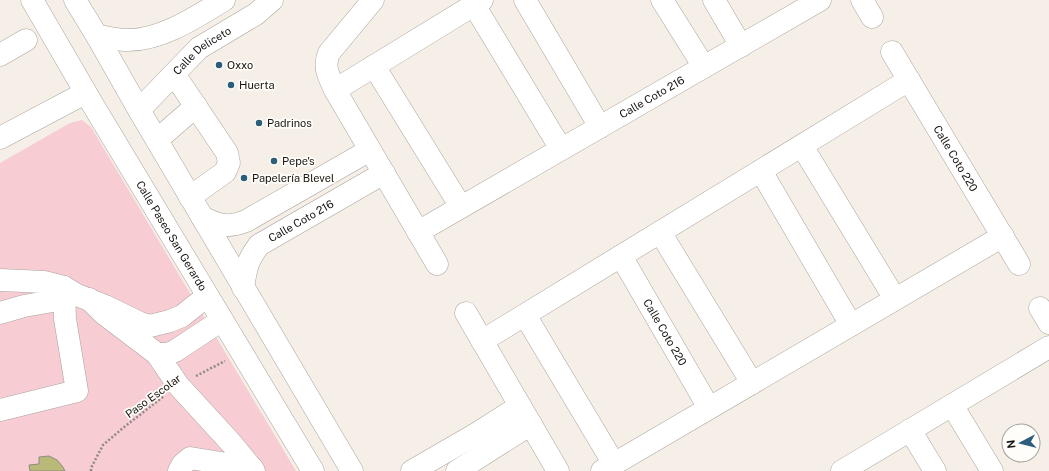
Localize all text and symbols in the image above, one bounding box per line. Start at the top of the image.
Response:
street label: Calle Deliceto [171,24,233,77]
place label: Oxxo [227,59,253,71]
marker: Oxxo [214,60,224,70]
street label: Calle Coto 216 [617,74,687,121]
place label: Huerta [239,79,275,91]
marker: Huerta [226,80,236,90]
place label: Padrinos [267,117,312,129]
marker: Padrinos [254,118,264,128]
street label: Calle Coto 220 [931,123,980,194]
place label: Pepe's [282,155,315,167]
marker: Pepe's [269,156,279,166]
place label: Papelería Blevel [252,172,334,184]
marker: Papelería Blevel [239,173,249,183]
street label: Calle Paseo San Gerardo [134,179,209,293]
street label: Calle Coto 216 [266,197,336,244]
street label: Calle Coto 220 [641,297,689,368]
street label: Paso Escolar [123,372,183,420]
north arrow [1001,423,1041,463]
text: N [1005,439,1018,449]

